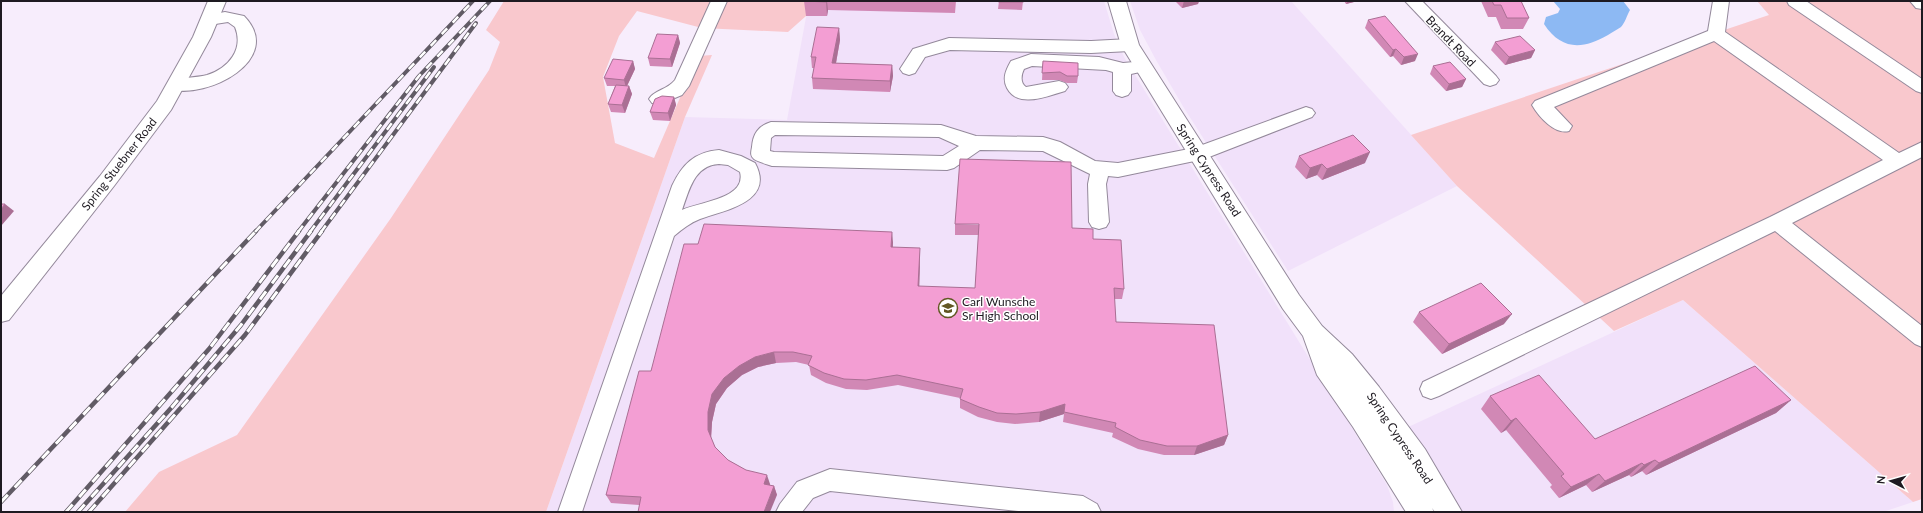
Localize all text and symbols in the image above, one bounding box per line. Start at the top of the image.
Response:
street label: Brandt Road [1423,12,1479,70]
street label: Spring Stuebner Road [78,115,160,213]
street label: Spring Cypress Road [1173,121,1245,219]
place label: Carl Wunsche Sr High School [962,294,1039,323]
school or university icon: Carl Wunsche Sr High School [937,297,959,319]
street label: Spring Cypress Road [1364,389,1436,487]
north arrow [1871,461,1911,501]
text: N [1874,475,1887,485]

